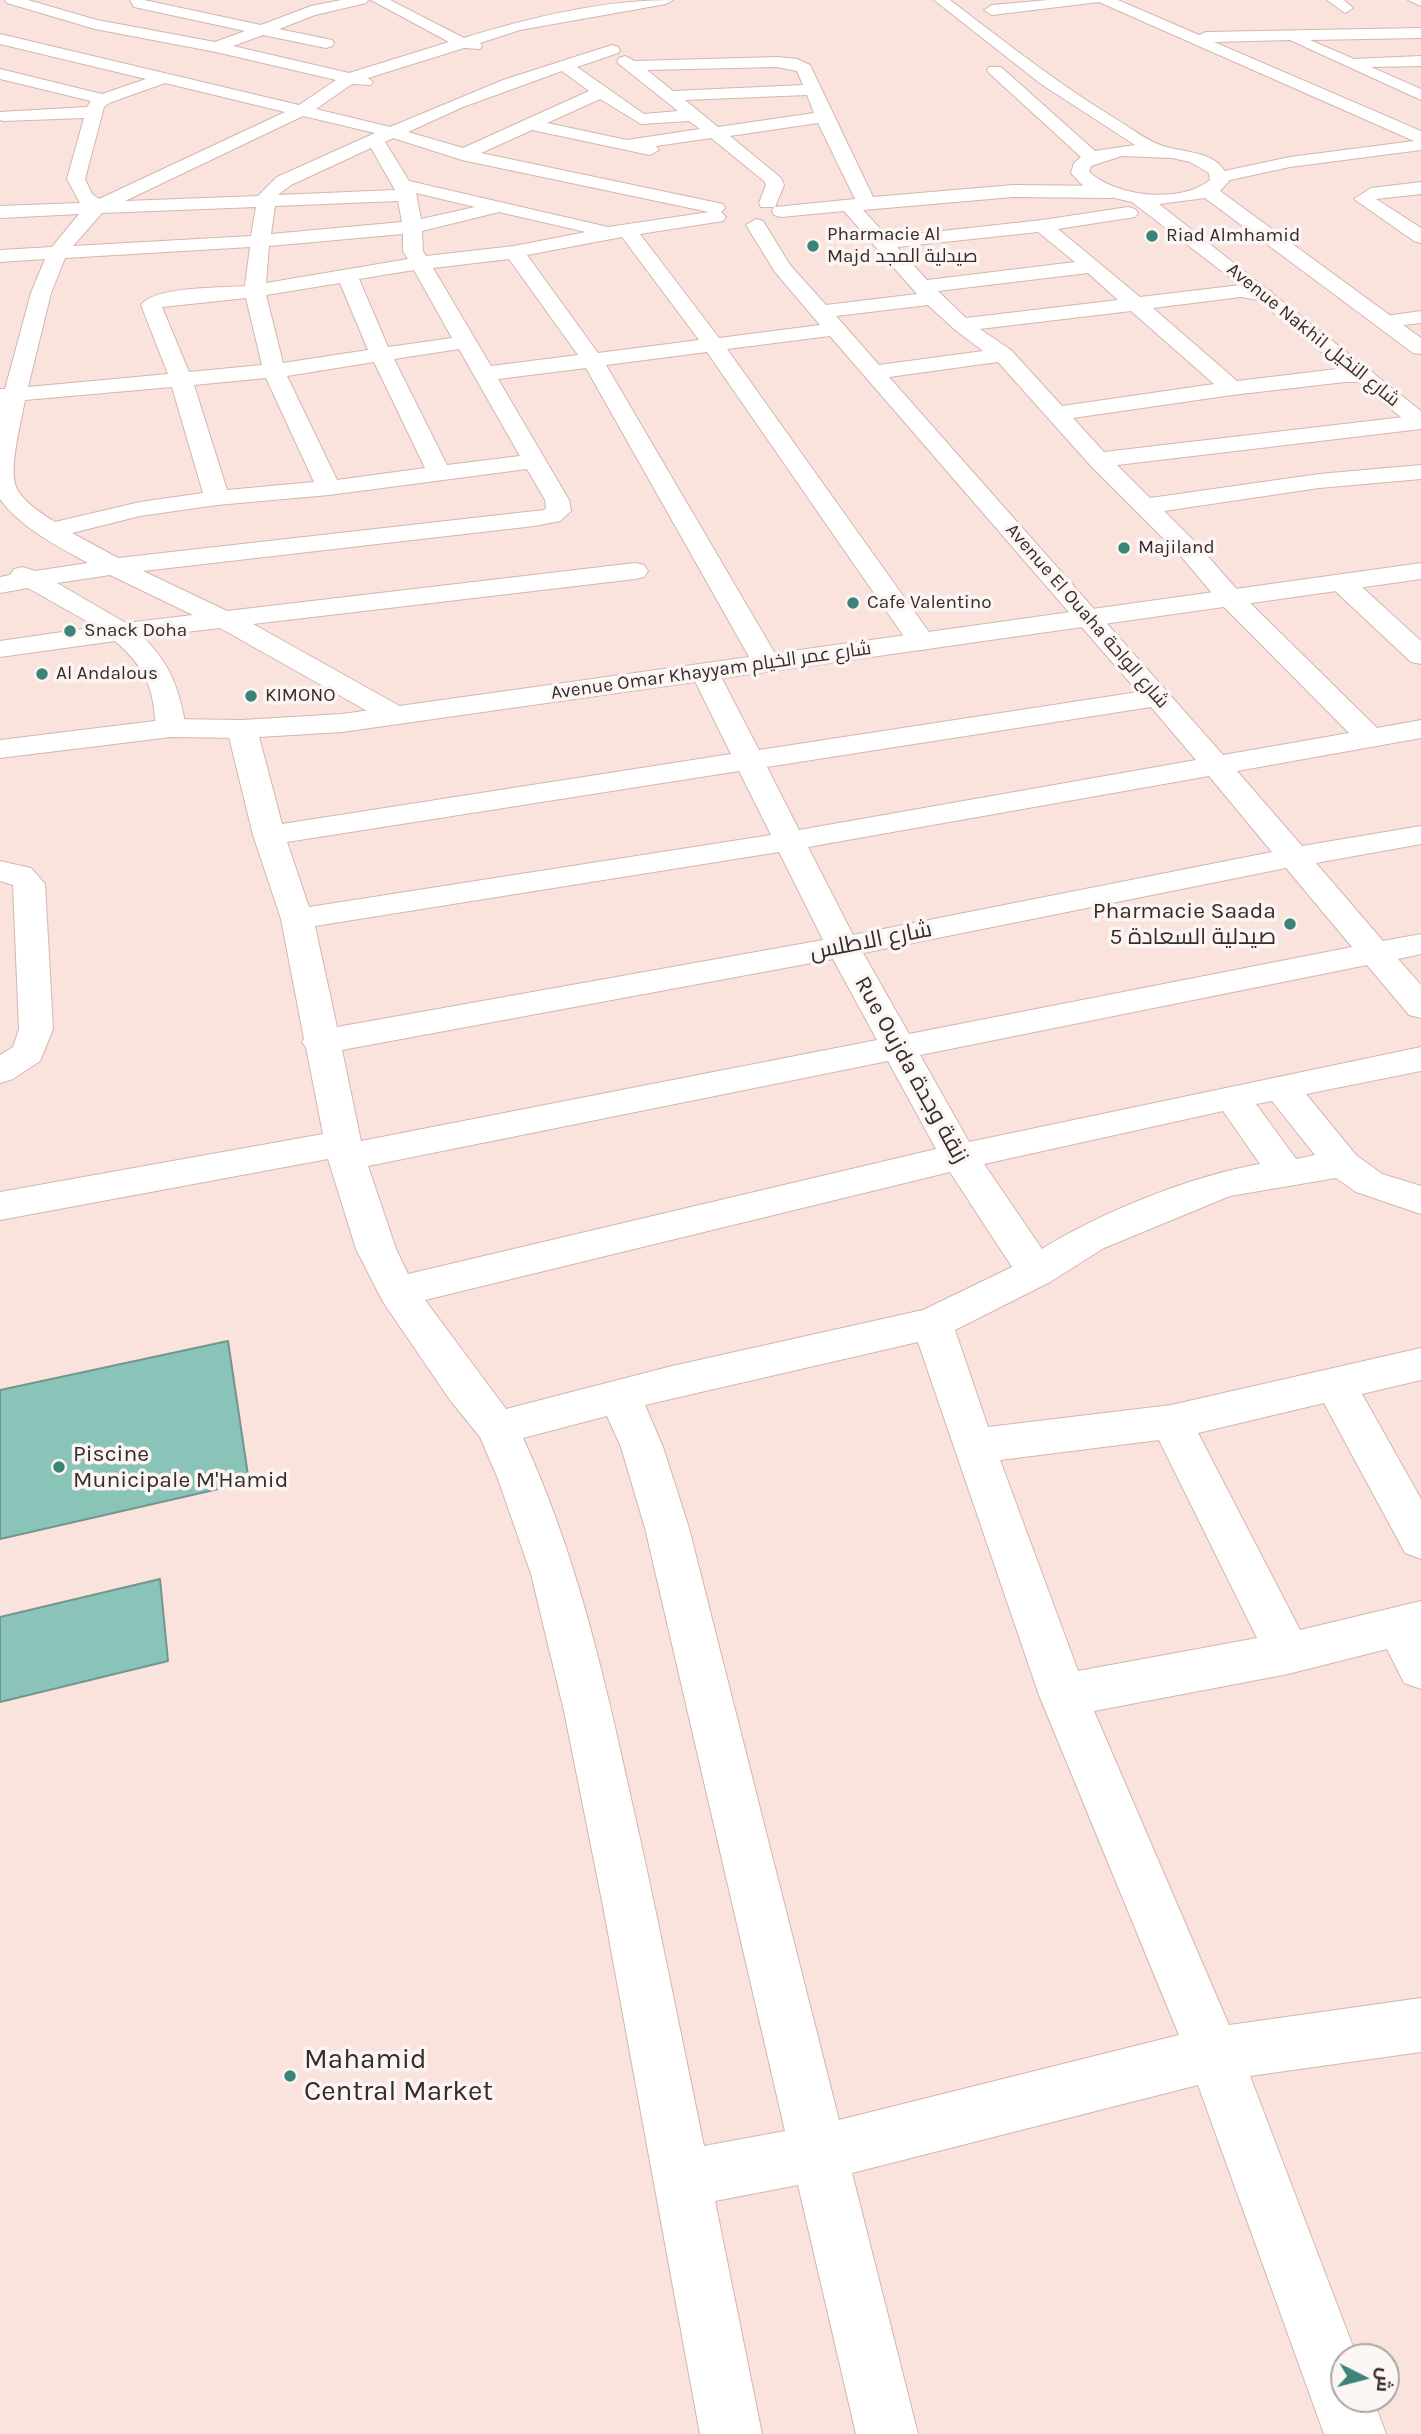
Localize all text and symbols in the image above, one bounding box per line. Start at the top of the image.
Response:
place label: Pharmacie Al Majd صيدلية المجد [827,224,978,268]
place label: Riad Almhamid [1166,225,1300,247]
marker: Riad Almhamid [1144,228,1160,244]
marker: Pharmacie Al Majd صيدلية المجد [805,238,821,254]
street label: Avenue Nakhil شارع النخيل [1222,258,1404,412]
street label: Avenue El Ouaha شارع الواحة [1000,519,1174,713]
place label: Majiland [1138,537,1215,559]
marker: Majiland [1116,540,1132,556]
place label: Cafe Valentino [867,592,992,614]
marker: Cafe Valentino [845,595,861,611]
place label: Snack Doha [84,620,187,642]
marker: Snack Doha [62,623,78,639]
street label: Avenue Omar Khayyam شارع عمر الخيام [549,637,873,705]
place label: Al Andalous [56,663,158,685]
marker: Al Andalous [34,666,50,682]
place label: KIMONO [265,685,335,707]
marker: KIMONO [243,688,259,704]
place label: Pharmacie Saada 5 صيدلية السعادة [1093,897,1276,951]
street label: شارع الاطلس [808,916,934,966]
marker: Pharmacie Saada 5 صيدلية السعادة [1282,916,1298,932]
street label: Rue Oujda زنقة وجدة [848,972,974,1168]
place label: Piscine Municipale M'Hamid [73,1440,288,1494]
marker: Piscine Municipale M'Hamid [51,1459,67,1475]
place label: Mahamid Central Market [304,2043,493,2109]
marker: Mahamid Central Market [282,2068,298,2084]
north arrow [1330,2343,1400,2413]
text: ش [1372,2367,1396,2393]

